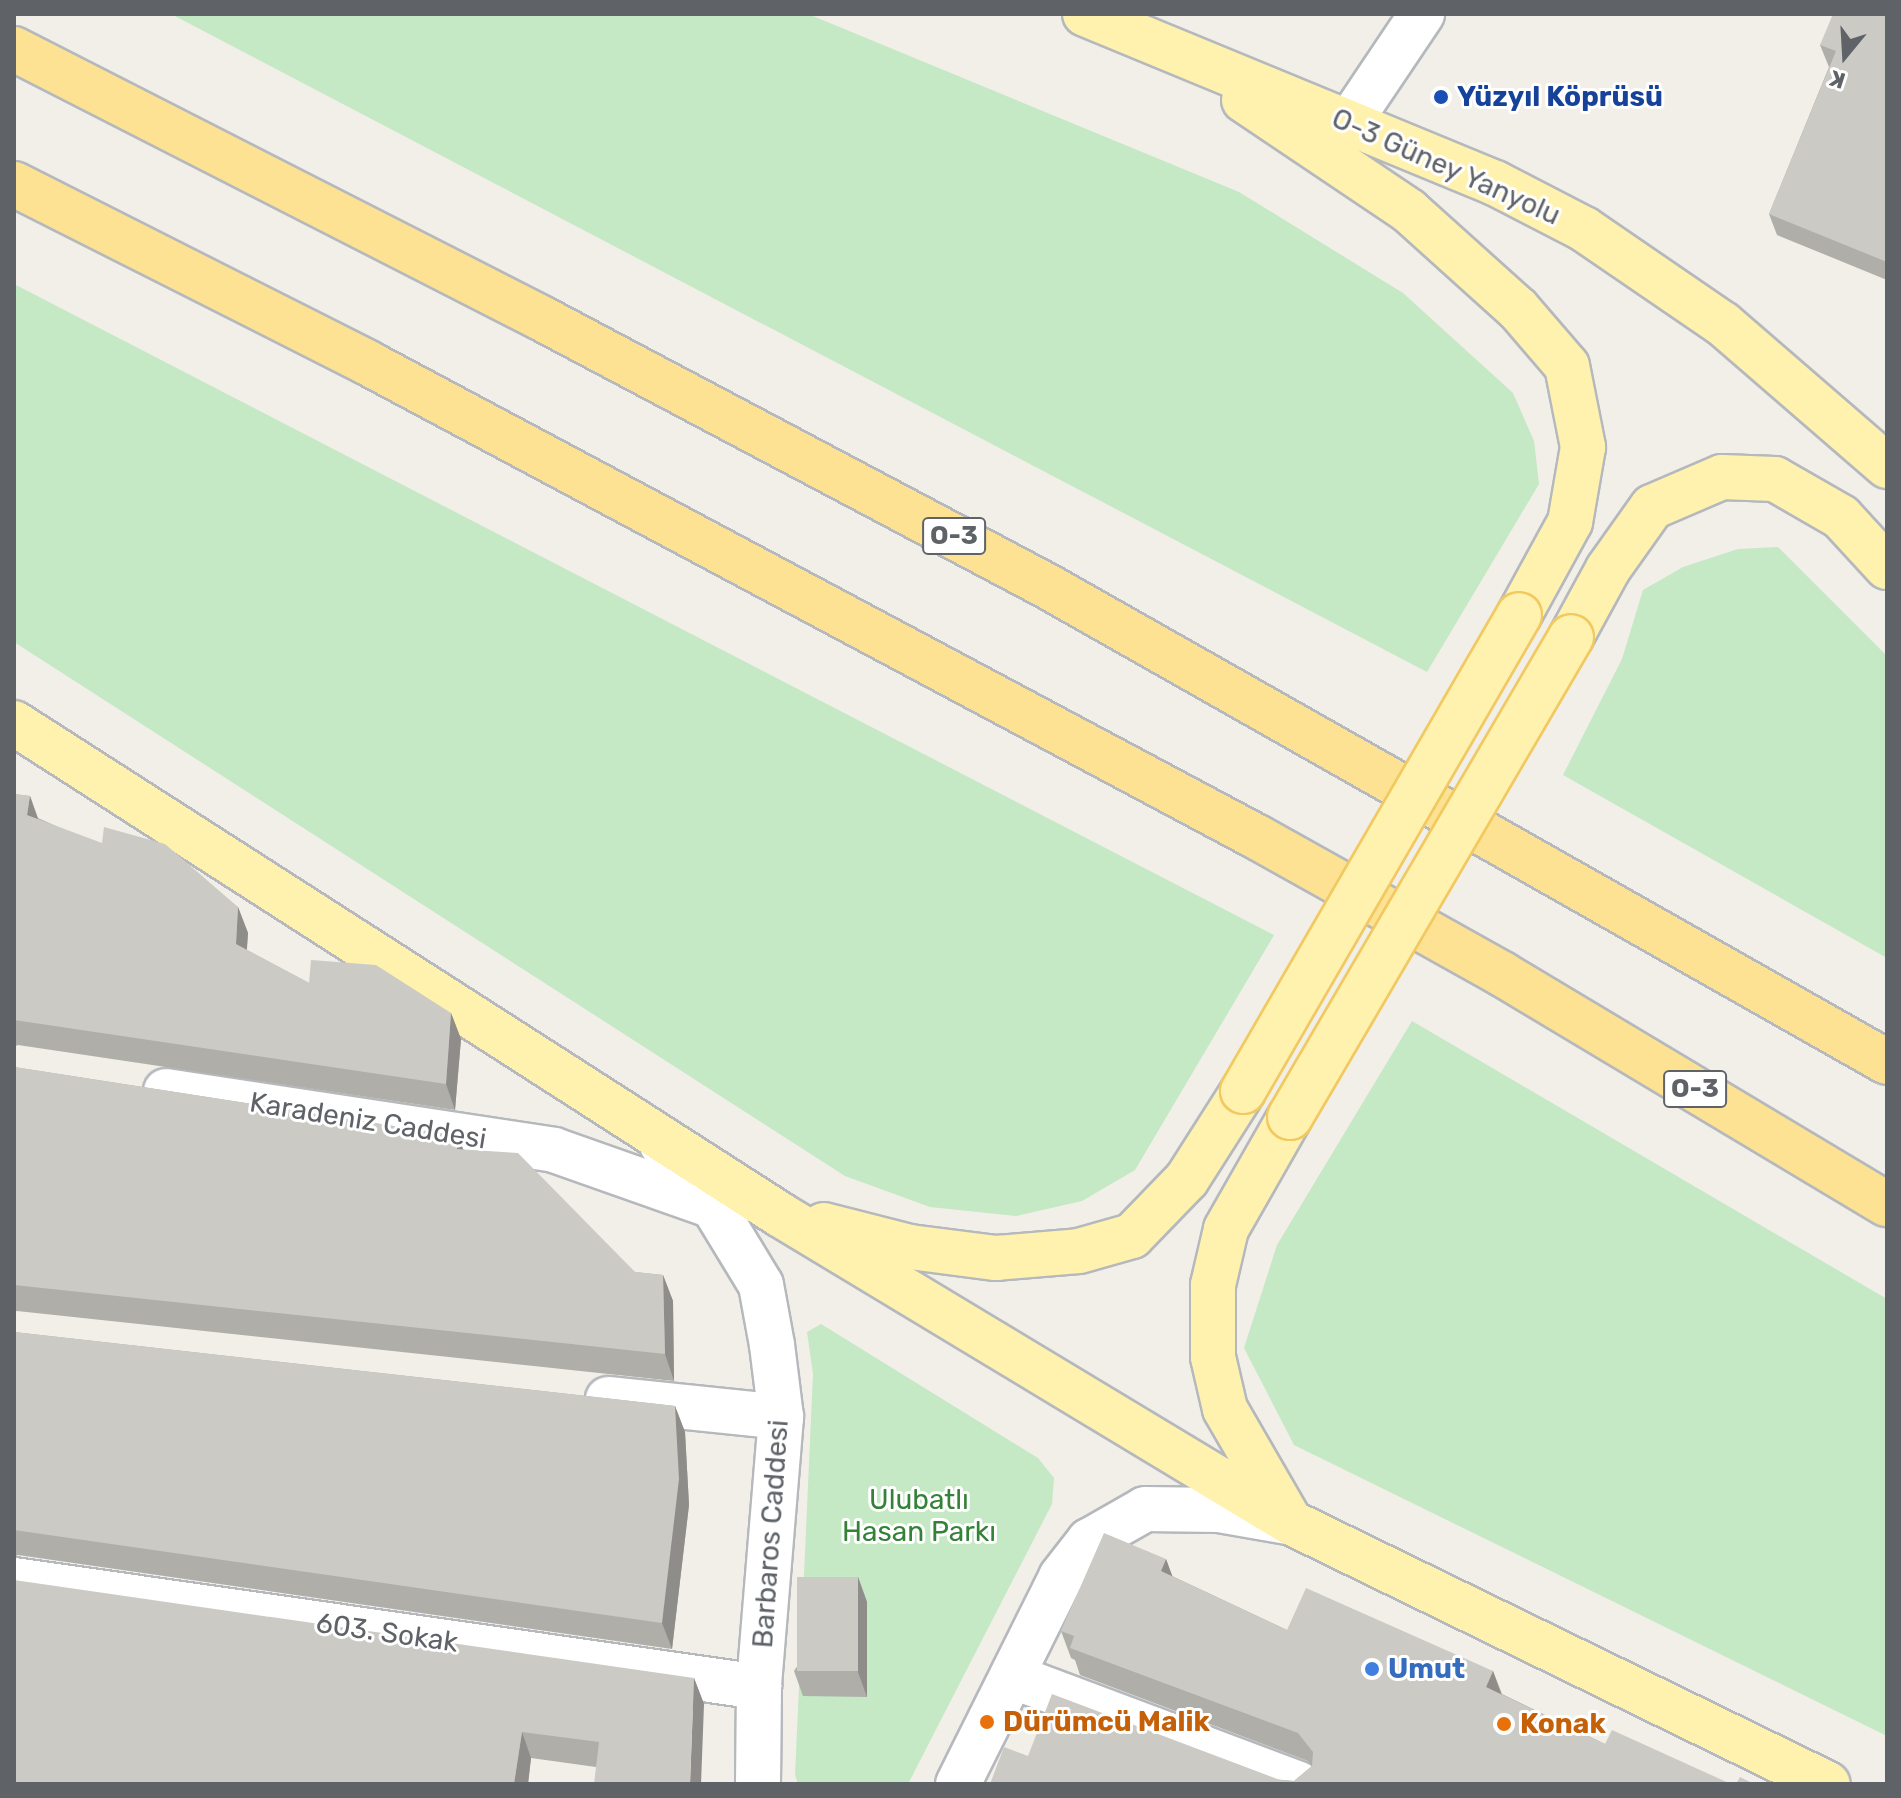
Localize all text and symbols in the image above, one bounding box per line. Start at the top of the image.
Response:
north arrow [1805,16,1885,96]
text: K [1826,64,1849,94]
place label: Yüzyıl Köprüsü [1457,80,1663,114]
marker: Yüzyıl Köprüsü [1432,88,1450,106]
street label: O-3 Güney Yanyolu [1326,101,1566,233]
road number: O-3 [922,514,986,558]
road number: O-3 [1663,1067,1727,1111]
street label: Karadeniz Caddesi [247,1086,489,1156]
street label: Barbaros Caddesi [746,1419,796,1649]
park label: Ulubatlı Hasan Parkı [842,1483,996,1549]
street label: 603. Sokak [314,1606,460,1660]
place label: Umut [1388,1652,1465,1686]
marker: Umut [1363,1660,1381,1678]
place label: Dürümcü Malik [1003,1705,1210,1739]
place label: Konak [1520,1707,1606,1741]
marker: Dürümcü Malik [978,1713,996,1731]
marker: Konak [1495,1715,1513,1733]

